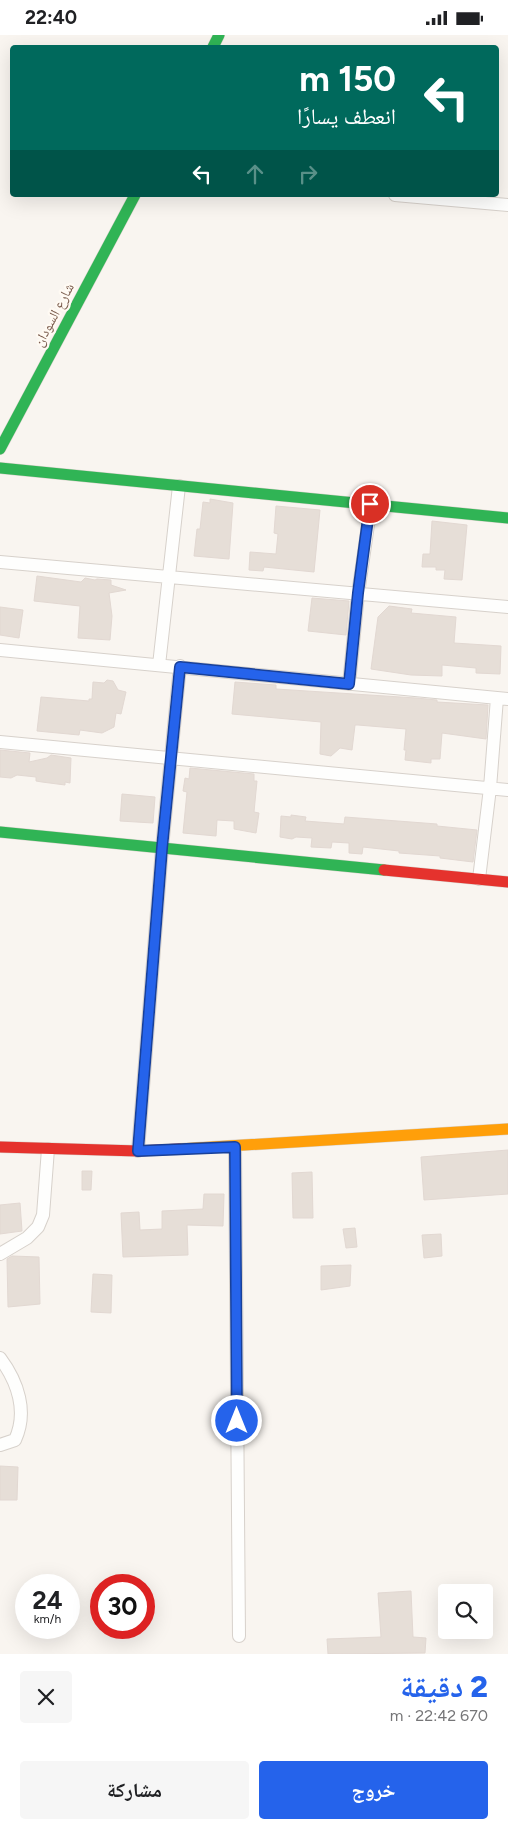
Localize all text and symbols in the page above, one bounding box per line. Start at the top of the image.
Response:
text: 22:40 [25,6,77,29]
text: 150 m [299,58,396,100]
icon: left [414,65,479,130]
text: انعطف يسارًا [297,103,396,130]
icon: left [188,160,216,188]
icon: ahead [241,160,269,188]
icon: right [294,160,322,188]
street label: شارع السودان [30,280,79,350]
pin [349,483,391,525]
icon: arrive [356,490,384,518]
position arrow [210,1394,262,1446]
speed limit sign: 30 [90,1574,155,1639]
map controls [438,1584,493,1639]
button: search [438,1584,493,1639]
text: 24 [32,1585,63,1615]
text: km/h [34,1612,61,1626]
text: 2 دقيقة [400,1668,488,1705]
button: close [20,1671,72,1723]
text: 670 m · 22:42 [390,1706,488,1725]
button: مشاركة [20,1761,249,1819]
button: خروج [259,1761,488,1819]

